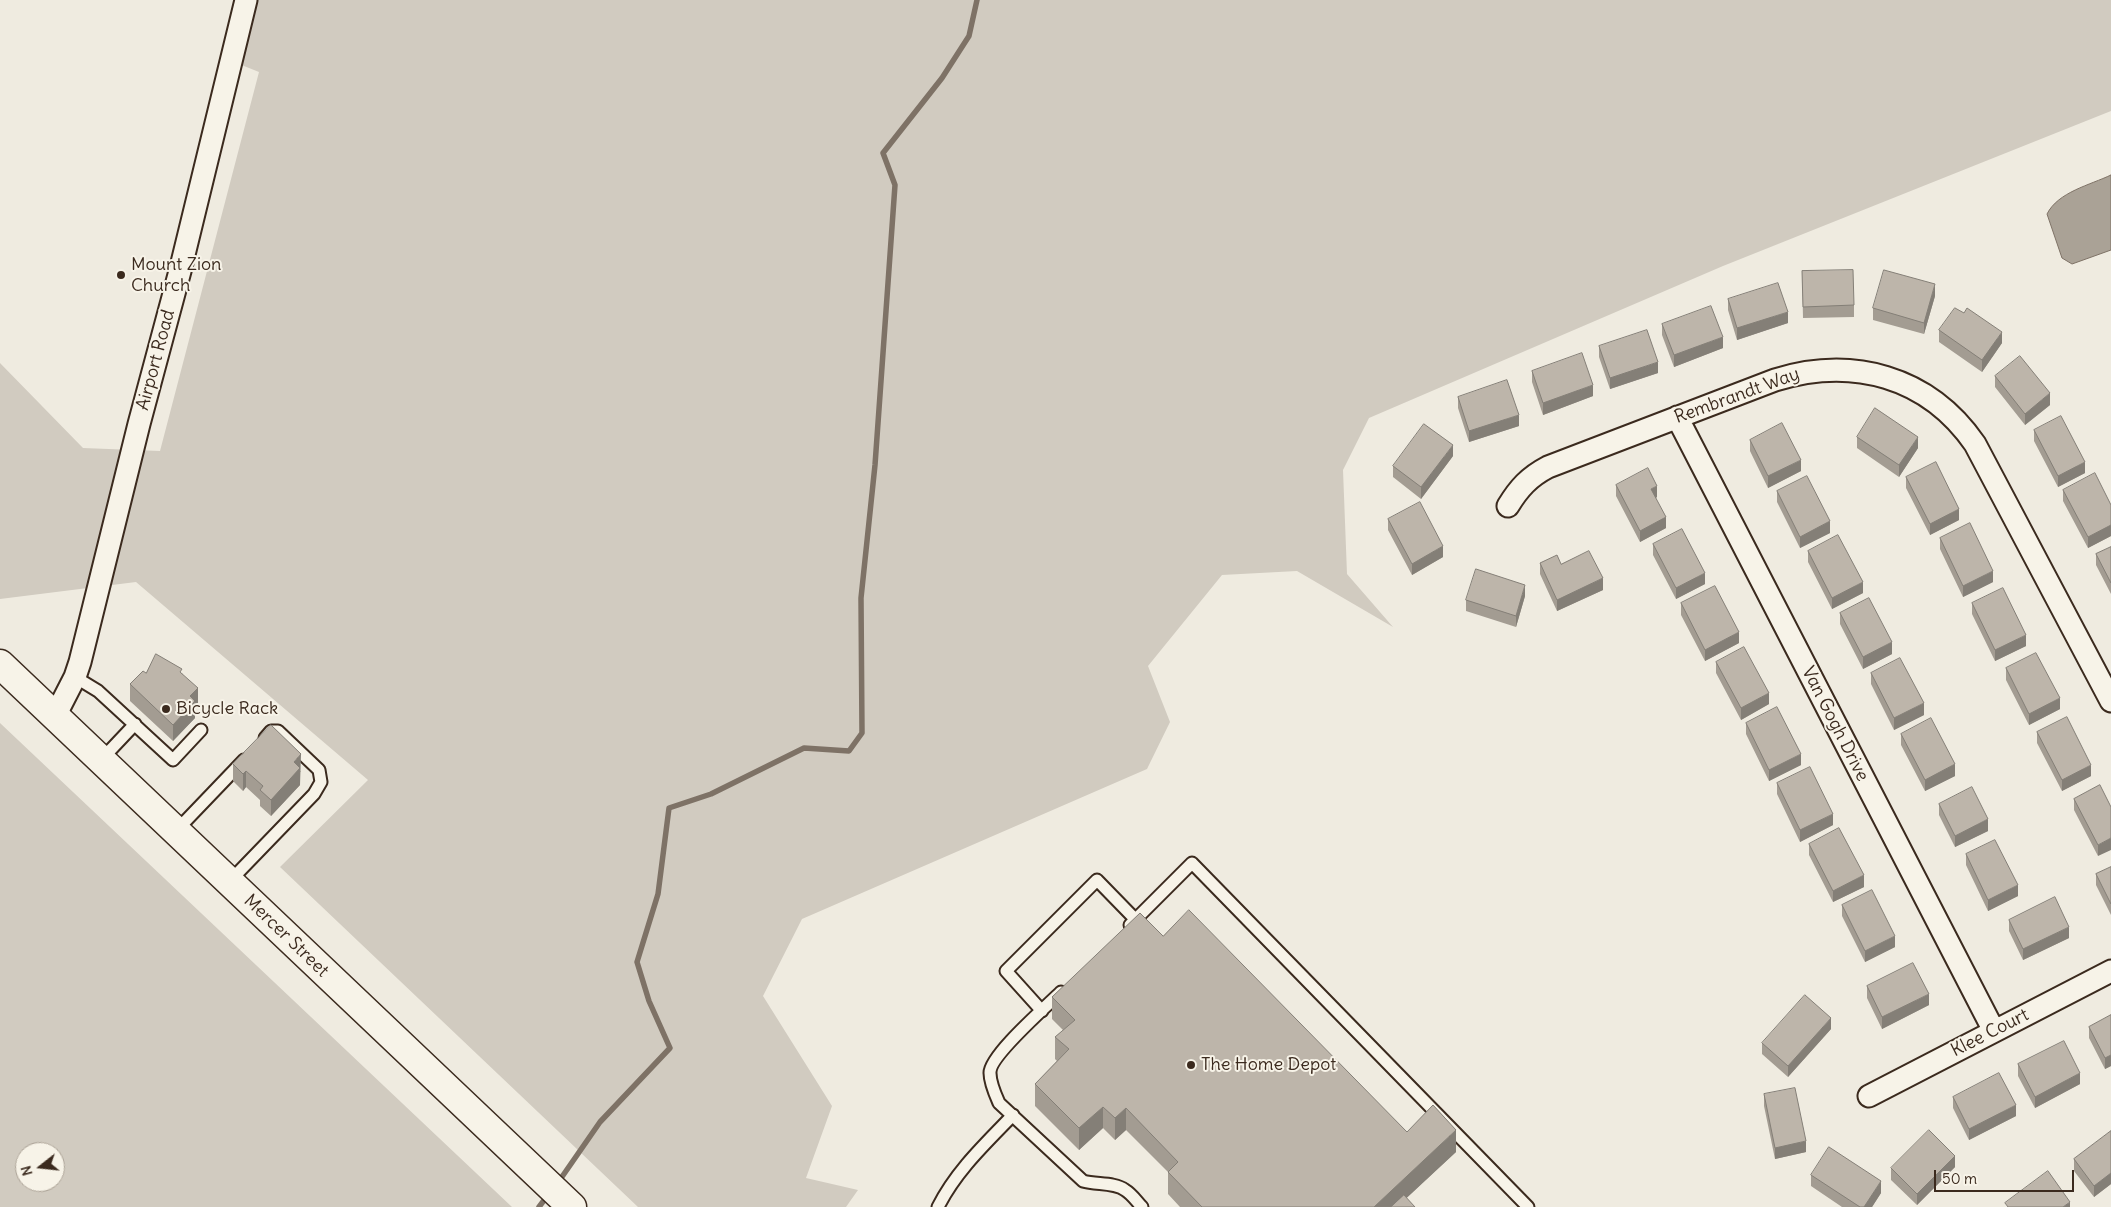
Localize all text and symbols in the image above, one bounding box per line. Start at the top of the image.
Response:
place label: Mount Zion Church [131,254,221,296]
marker: Mount Zion Church [115,269,127,281]
street label: Airport Road [132,307,180,413]
street label: Rembrandt Way [1672,363,1802,429]
street label: Van Gogh Drive [1797,663,1873,785]
place label: Bicycle Rack [176,698,278,720]
marker: Bicycle Rack [160,703,172,715]
street label: Mercer Street [239,890,333,982]
street label: Klee Court [1947,1004,2033,1062]
place label: The Home Depot [1201,1054,1336,1076]
marker: The Home Depot [1185,1059,1197,1071]
north arrow [15,1142,65,1192]
scale bar [1936,1160,2076,1192]
text: N [17,1164,37,1178]
text: 50 m [1942,1169,1977,1188]

